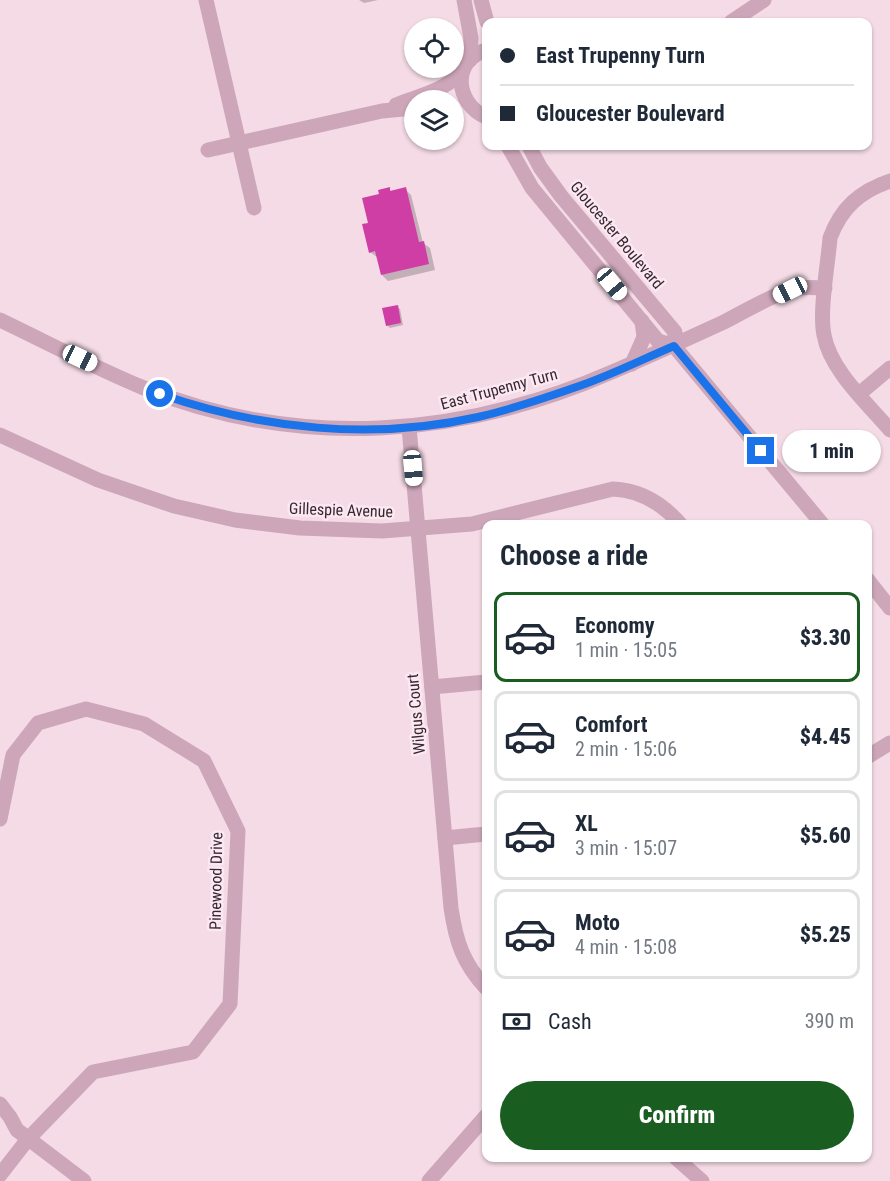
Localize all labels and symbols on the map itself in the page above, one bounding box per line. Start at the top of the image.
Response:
street label: Gloucester Boulevard [567,177,667,293]
car [594,264,630,304]
car [770,274,810,306]
car [60,342,100,374]
street label: East Trupenny Turn [438,364,560,414]
route start [146,380,173,407]
callout: 1 min [782,430,881,472]
route end [747,437,774,464]
car [402,449,424,487]
street label: Gillespie Avenue [289,499,393,521]
street label: Wilgus Court [403,673,429,755]
street label: Pinewood Drive [206,832,226,930]

